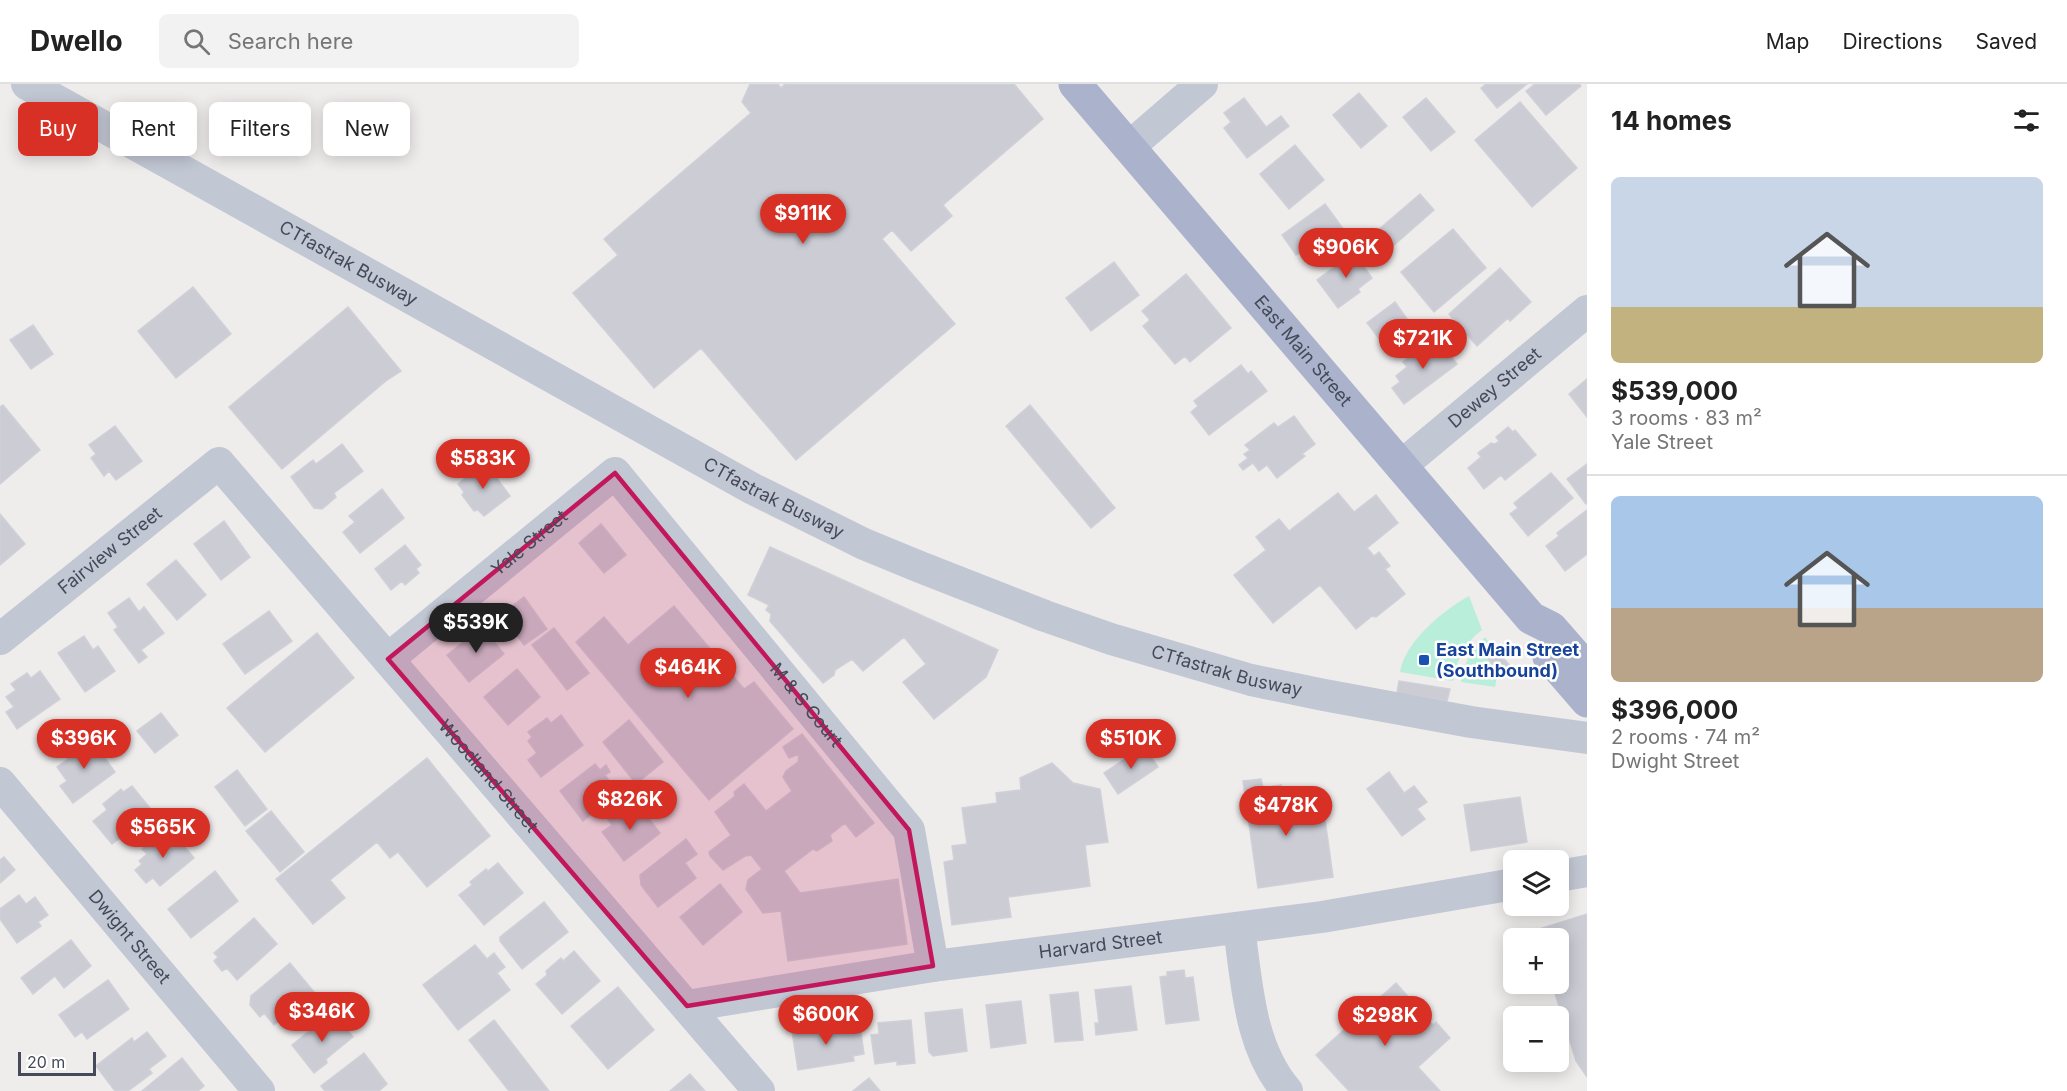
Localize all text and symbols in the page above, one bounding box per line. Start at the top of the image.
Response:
search box [159,14,579,68]
text: Dwello [30,24,123,58]
icon: search [180,25,213,58]
text: Search here [228,28,353,54]
text: Map [1766,29,1809,54]
text: Directions [1842,29,1943,54]
text: Saved [1976,29,2037,54]
chip: Buy [18,102,98,156]
chip: Rent [110,102,197,156]
chip: Filters [209,102,311,156]
chip: New [323,102,410,156]
icon: filters [2010,104,2043,137]
text: 14 homes [1611,105,1732,136]
pin: $911K [761,194,845,245]
text: $911K [774,201,832,225]
street label: CTfastrak Busway [276,216,421,310]
icon: home [1773,216,1881,324]
pin: $906K [1304,228,1388,279]
text: $906K [1313,235,1379,259]
street label: East Main Street [1250,291,1356,410]
pin: $721K [1381,319,1465,370]
text: $721K [1393,326,1453,350]
street label: Dewey Street [1444,343,1545,432]
text: $539,000 [1611,375,1738,406]
text: 3 rooms · 83 m² [1611,406,1762,430]
text: Yale Street [1611,430,1713,454]
pin: $583K [441,439,525,490]
text: $583K [450,446,516,470]
street label: CTfastrak Busway [700,453,848,542]
street label: Fairview Street [54,502,166,598]
street label: Yale Street [487,505,571,580]
icon: home [1773,535,1881,643]
pin: $539K [434,603,518,654]
text: $539K [443,610,509,634]
place label: East Main Street (Southbound) [1436,639,1580,681]
street label: CTfastrak Busway [1149,640,1304,700]
pin: $464K [646,648,730,699]
marker: East Main Street (Southbound) [1417,653,1431,667]
text: $464K [654,655,722,679]
street label: M & S Court [766,659,847,751]
text: $396,000 [1611,694,1738,725]
street label: Woodland Street [435,715,543,836]
pin: $396K [42,719,126,770]
pin: $510K [1089,719,1173,770]
text: 2 rooms · 74 m² [1611,725,1760,749]
text: $396K [51,726,117,750]
text: $510K [1100,726,1162,750]
text: Dwight Street [1611,749,1739,773]
pin: $826K [588,780,672,831]
pin: $478K [1244,786,1328,837]
text: $826K [597,787,663,811]
text: $478K [1253,793,1319,817]
pin: $565K [121,808,205,859]
text: $565K [130,815,196,839]
map controls [1503,850,1569,1072]
button: layers [1503,850,1569,916]
street label: Dwight Street [85,886,175,988]
street label: Harvard Street [1038,926,1163,963]
button: + [1503,928,1569,994]
pin: $346K [280,992,364,1043]
pin: $600K [784,995,868,1046]
pin: $298K [1343,996,1427,1047]
text: $346K [289,999,355,1023]
text: $600K [792,1002,860,1026]
text: $298K [1352,1003,1418,1027]
button: − [1503,1006,1569,1072]
scale bar [18,1049,96,1076]
text: 20 m [27,1052,65,1072]

